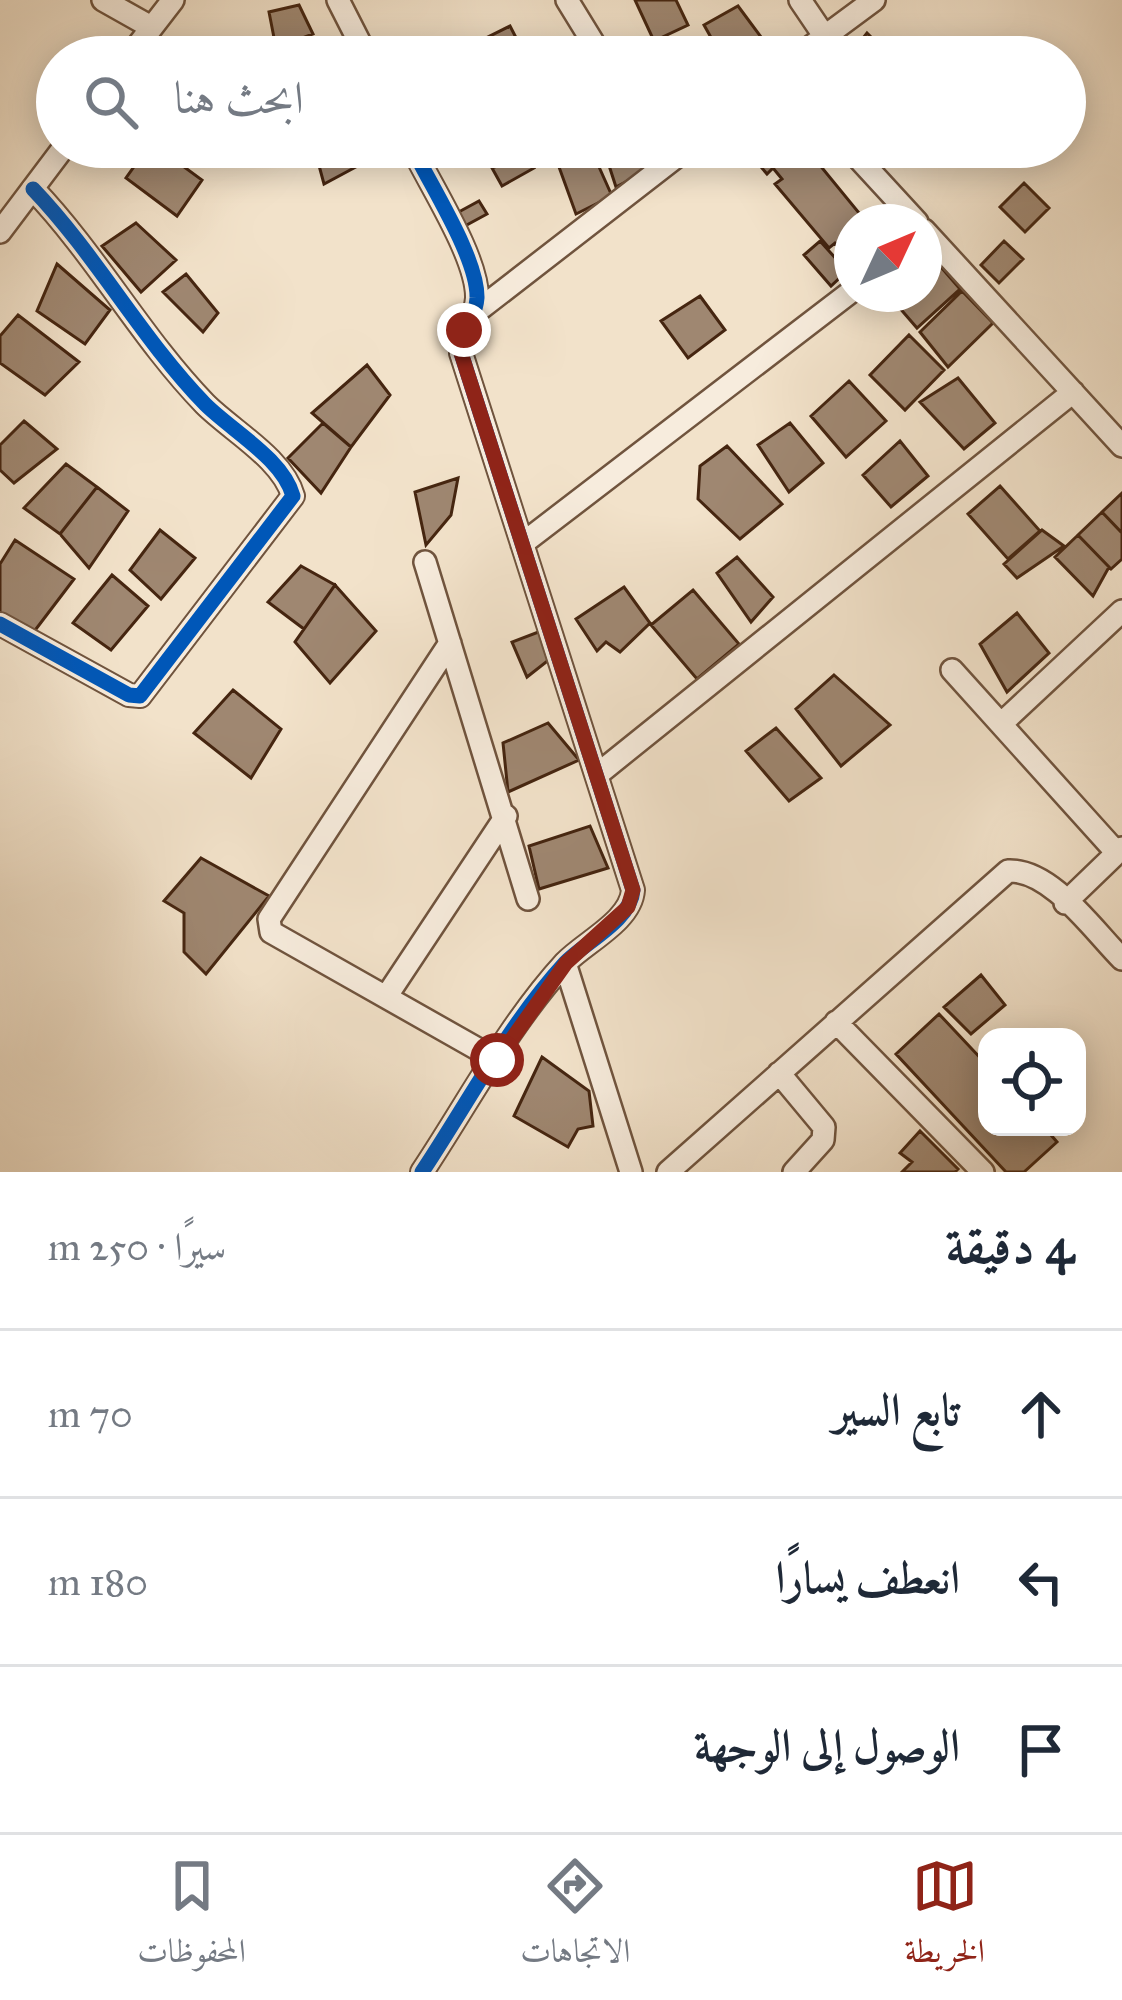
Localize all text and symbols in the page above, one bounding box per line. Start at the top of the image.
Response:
search box [36,36,1086,168]
icon: search [78,69,144,135]
text: ابحث هنا [174,70,304,125]
north arrow [834,204,942,312]
route end [437,303,491,357]
map controls [978,1028,1086,1136]
button: locate [978,1028,1086,1136]
route start [470,1033,524,1087]
text: 4 دقيقة [946,1215,1074,1277]
text: سيرًا · 250 m [48,1223,226,1271]
icon: ahead [1008,1381,1074,1447]
text: تابع السير [833,1382,960,1437]
text: 70 m [48,1390,133,1438]
icon: left [1008,1549,1074,1615]
text: انعطف يسارًا [775,1550,960,1605]
text: 180 m [48,1558,148,1606]
icon: arrive [1008,1717,1074,1783]
text: الوصول إلى الوجهة [694,1718,960,1773]
tab: المحفوظات [137,1853,246,1983]
tab: الاتجاهات [520,1853,630,1983]
tab: الخريطة [905,1853,985,1983]

